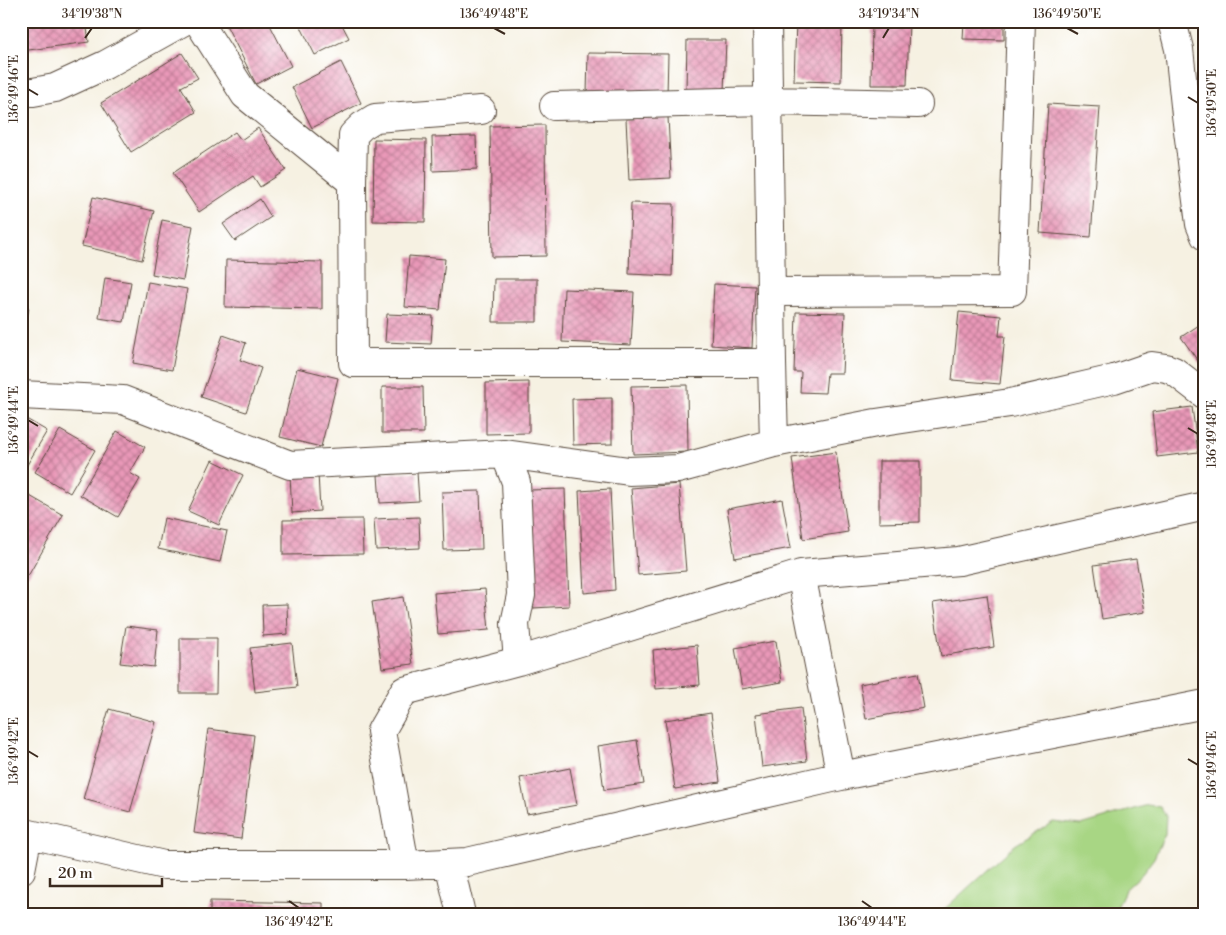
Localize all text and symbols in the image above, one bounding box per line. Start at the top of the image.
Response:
text: 34°19'38"N [62,7,122,22]
text: 136°49'48"E [460,7,528,22]
text: 34°19'34"N [859,7,919,22]
text: 136°49'50"E [1033,7,1101,22]
text: 136°49'46"E [7,55,22,123]
text: 136°49'50"E [1205,69,1220,137]
text: 136°49'44"E [7,386,22,454]
text: 136°49'48"E [1205,400,1220,468]
text: 136°49'42"E [7,717,22,785]
text: 136°49'46"E [1205,731,1220,799]
scale bar [50,855,162,887]
text: 20 m [58,864,93,883]
text: 136°49'42"E [265,915,333,930]
text: 136°49'44"E [838,915,906,930]

